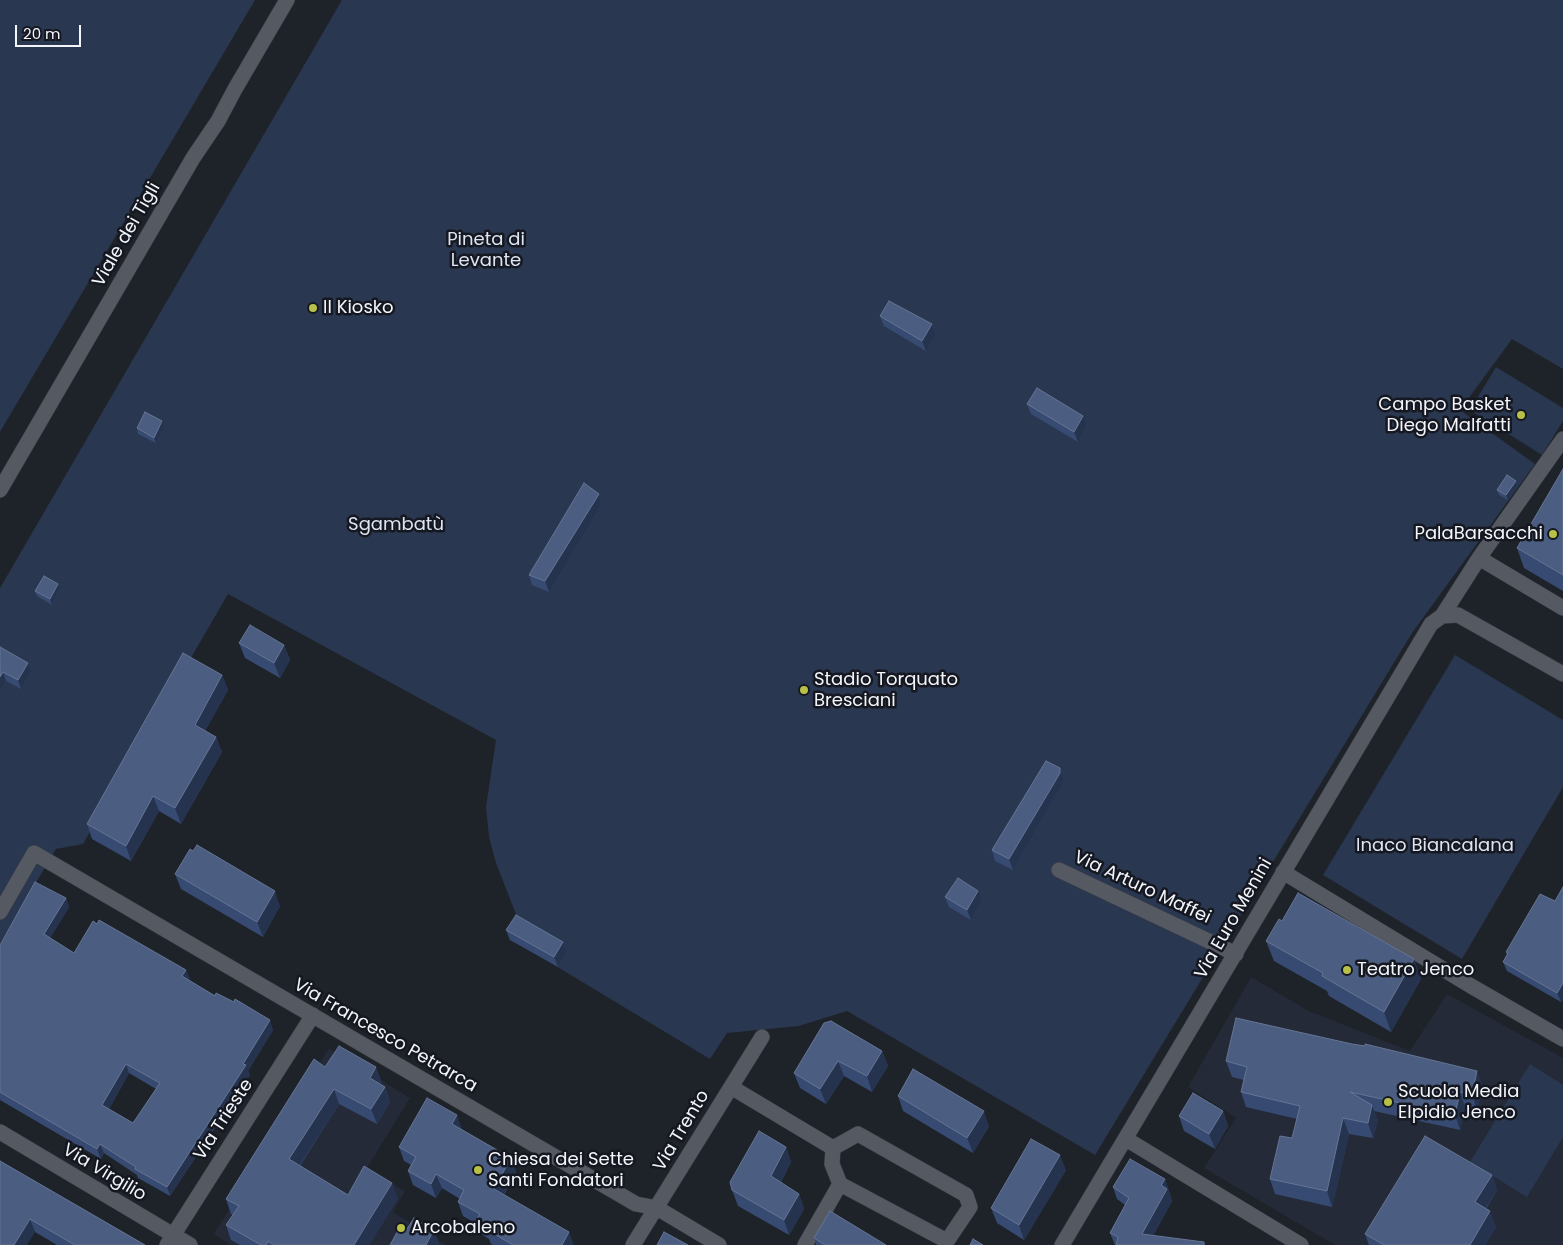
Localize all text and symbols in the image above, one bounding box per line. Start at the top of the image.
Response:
scale bar [18,15,84,47]
text: 20 m [23,23,61,44]
street label: Viale dei Tigli [88,179,166,291]
park label: Pineta di Levante [447,229,525,272]
place label: Il Kiosko [323,297,394,319]
marker: Il Kiosko [307,302,319,314]
place label: Campo Basket Diego Malfatti [1378,394,1511,436]
marker: Campo Basket Diego Malfatti [1515,409,1527,421]
park label: Sgambatù [348,514,444,536]
place label: PalaBarsacchi [1415,523,1543,545]
marker: PalaBarsacchi [1547,528,1559,540]
place label: Stadio Torquato Bresciani [814,669,958,712]
marker: Stadio Torquato Bresciani [798,684,810,696]
park label: Inaco Biancalana [1356,835,1514,857]
street label: Via Arturo Maffei [1070,847,1214,929]
street label: Via Euro Menini [1191,855,1277,983]
place label: Teatro Jenco [1357,959,1474,981]
marker: Teatro Jenco [1341,964,1353,976]
street label: Via Francesco Petrarca [289,974,481,1098]
street label: Via Trieste [190,1075,258,1165]
place label: Scuola Media Elpidio Jenco [1398,1081,1519,1124]
street label: Via Trento [649,1087,715,1175]
marker: Scuola Media Elpidio Jenco [1382,1096,1394,1108]
street label: Via Virgilio [58,1140,150,1206]
place label: Chiesa dei Sette Santi Fondatori [488,1149,634,1192]
marker: Chiesa dei Sette Santi Fondatori [472,1164,484,1176]
place label: Arcobaleno [411,1217,515,1239]
marker: Arcobaleno [395,1222,407,1234]

